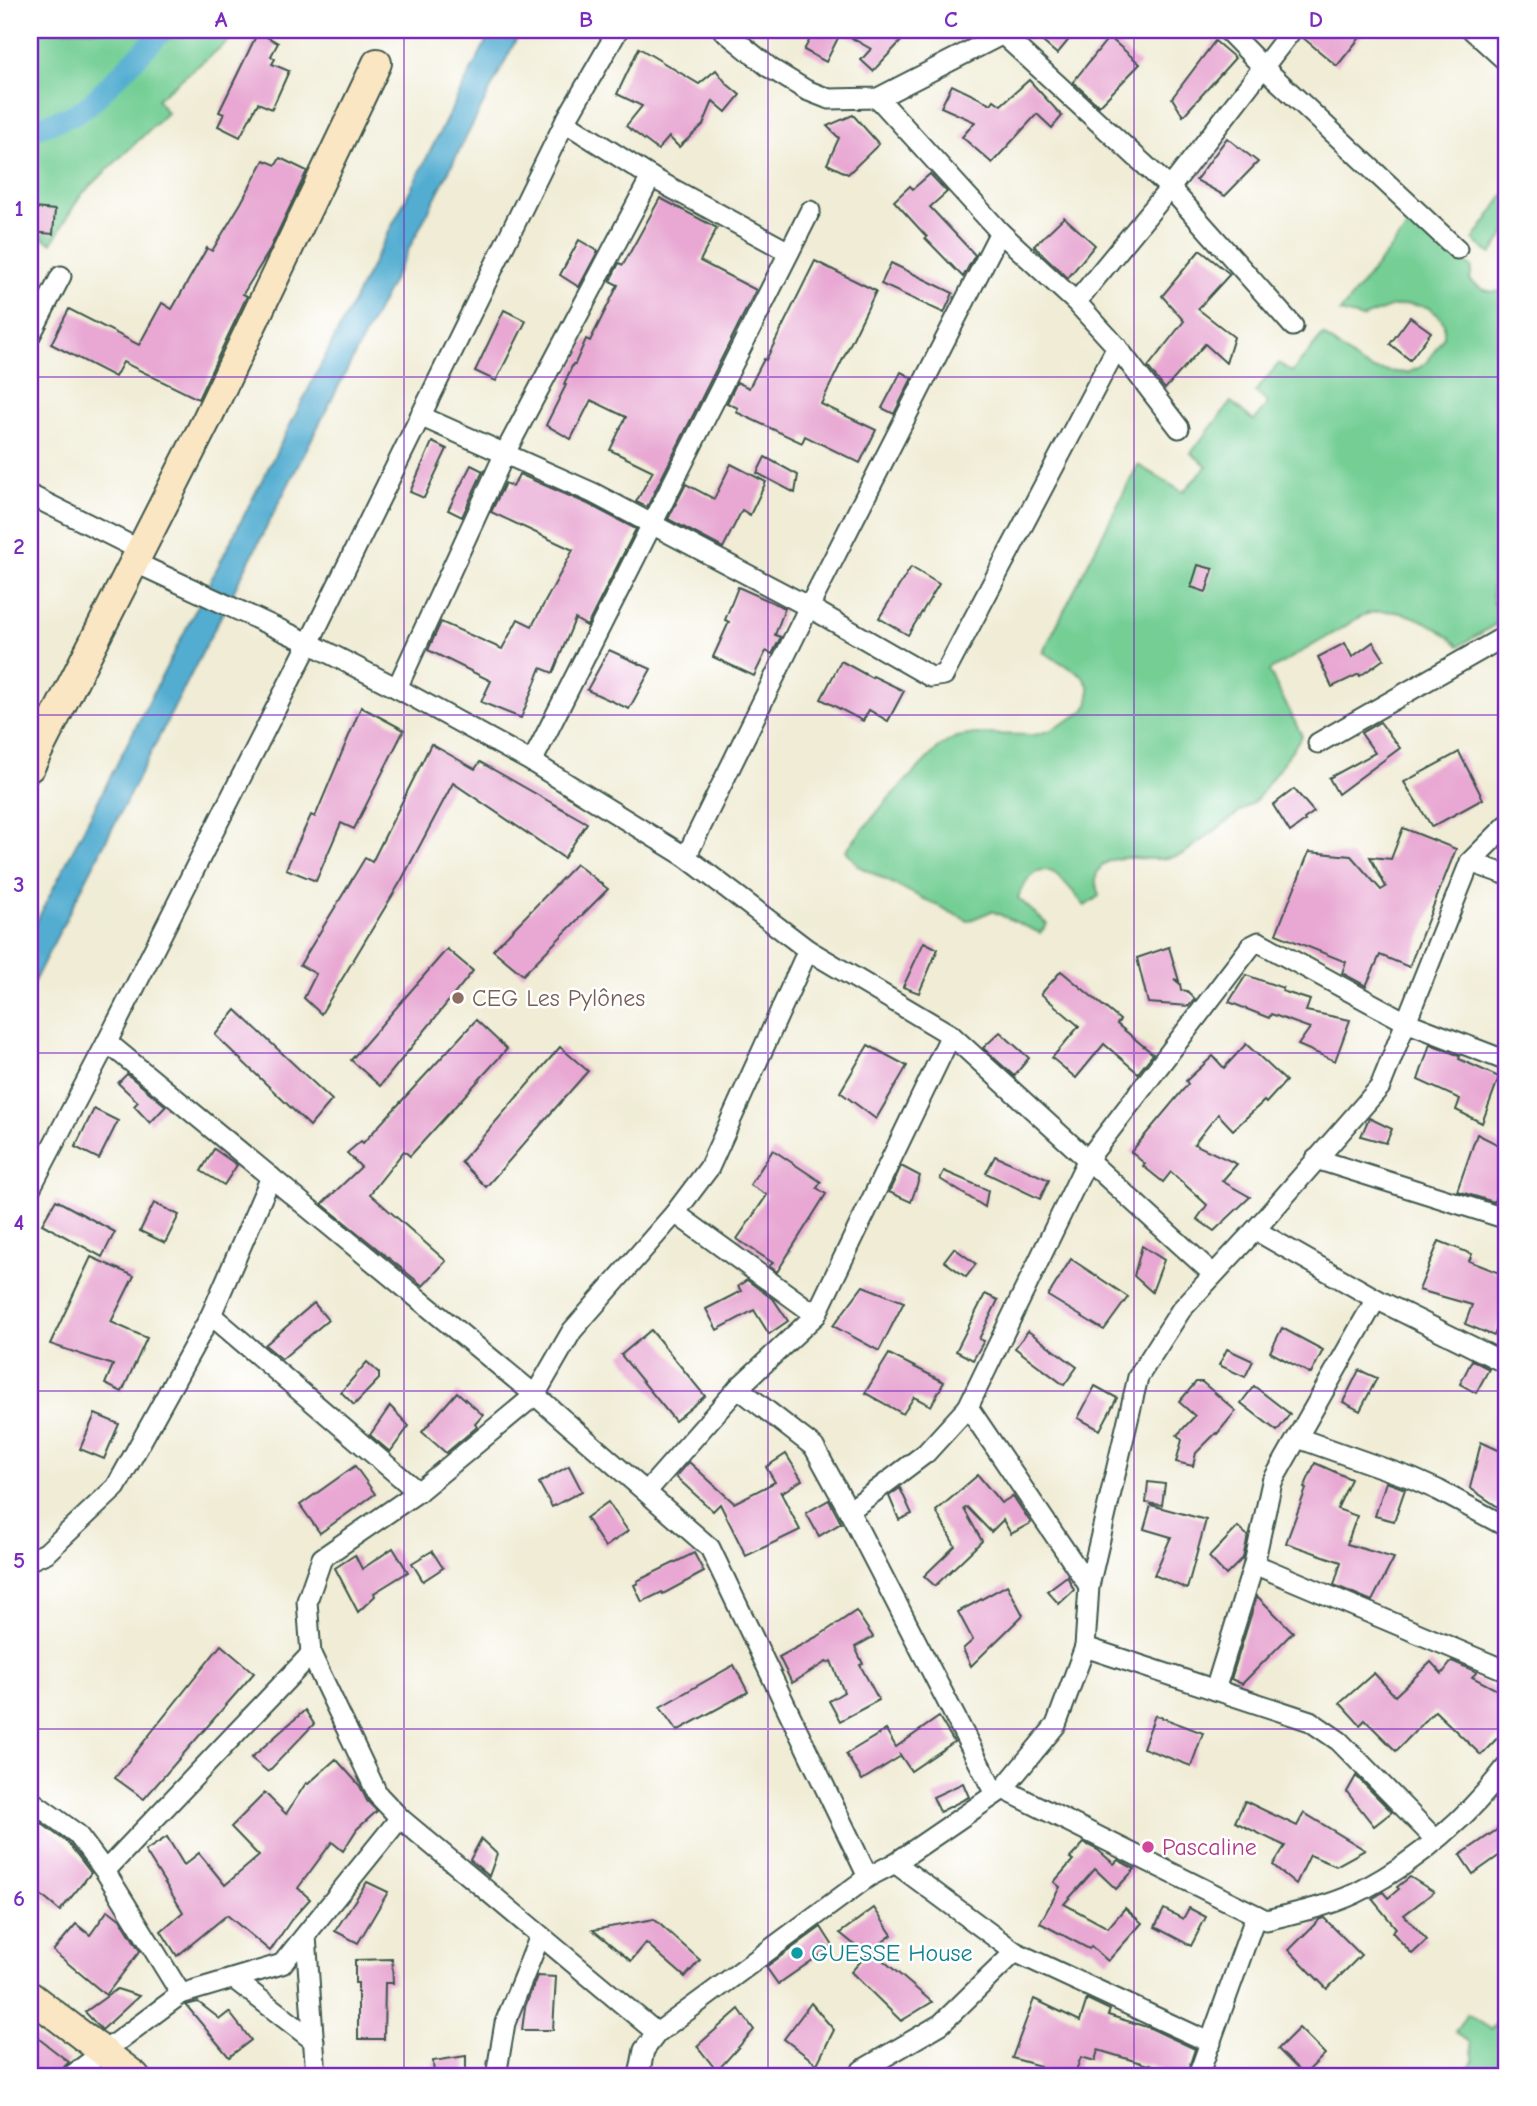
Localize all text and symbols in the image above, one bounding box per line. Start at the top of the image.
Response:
text: A [215,6,228,33]
text: B [579,6,593,33]
text: C [944,6,958,33]
text: D [1309,6,1323,33]
text: 1 [14,195,24,222]
text: 2 [13,533,25,560]
text: 3 [13,871,25,898]
place label: CEG Les Pylônes [472,984,645,1012]
marker: CEG Les Pylônes [450,990,466,1006]
text: 4 [14,1209,25,1236]
text: 5 [13,1547,25,1574]
place label: Pascaline [1162,1833,1257,1861]
marker: Pascaline [1140,1839,1156,1855]
text: 6 [13,1885,25,1912]
place label: GUESSE House [811,1939,972,1967]
marker: GUESSE House [789,1945,805,1961]

